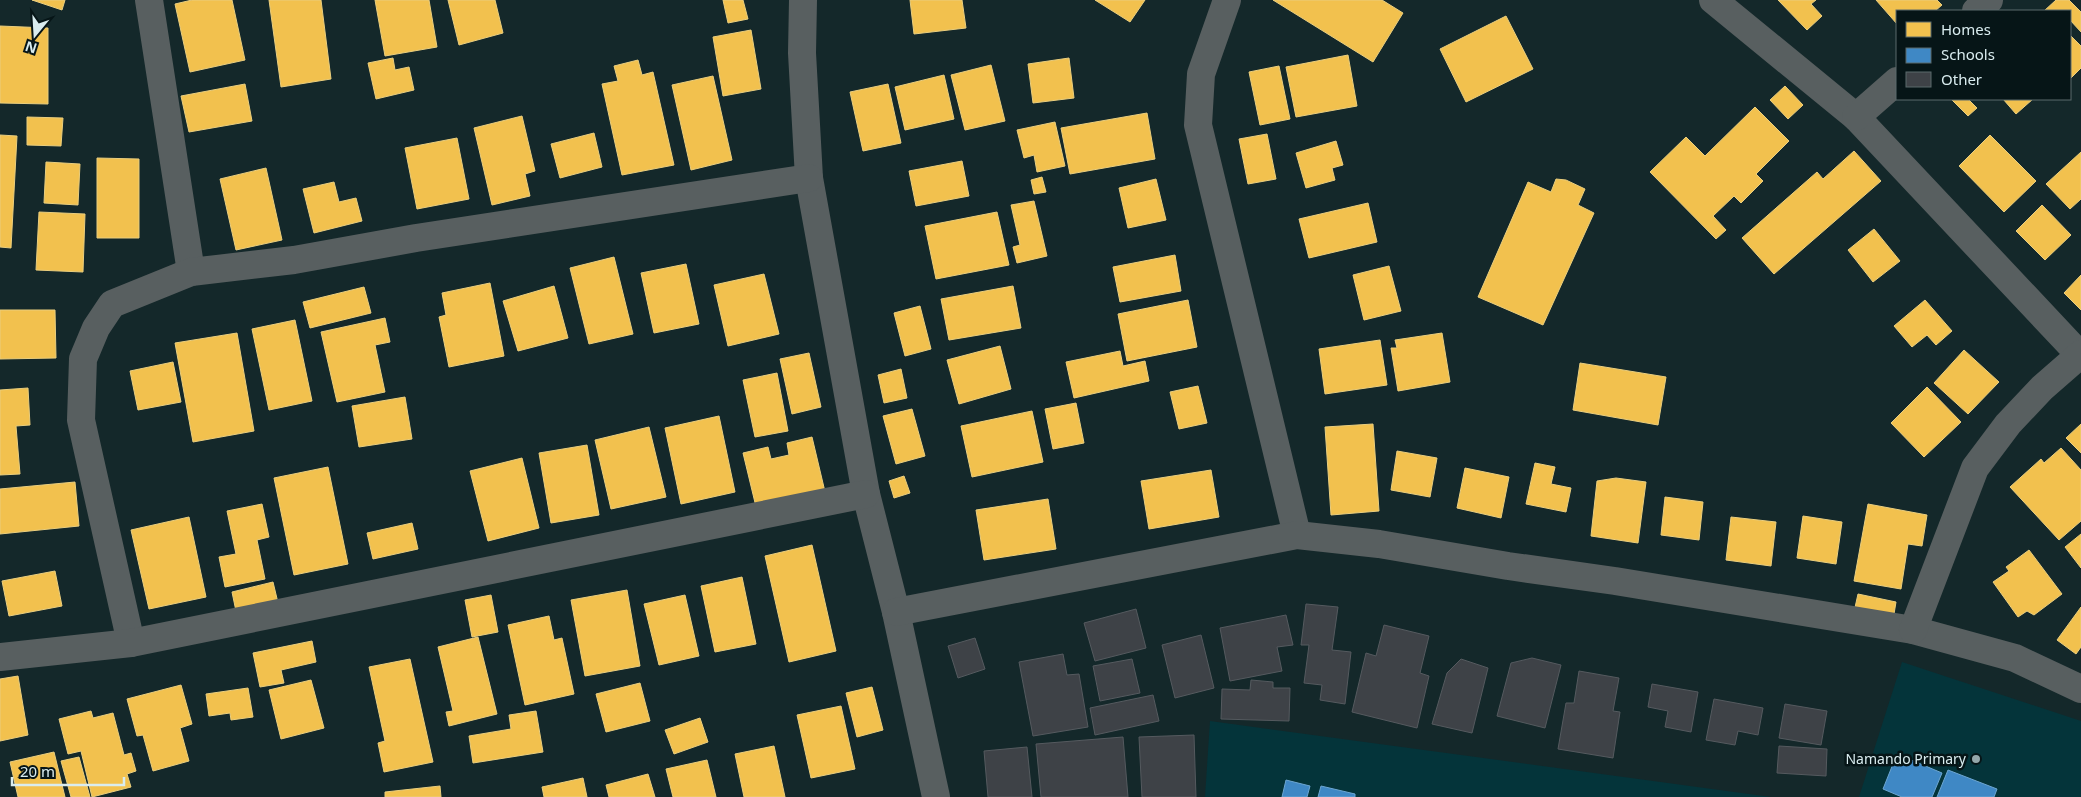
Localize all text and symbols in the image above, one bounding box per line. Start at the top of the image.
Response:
north arrow [10,10,60,60]
legend [1896,10,2071,100]
text: Homes [1941,19,1991,39]
text: N [22,37,39,59]
text: Schools [1941,44,1995,64]
text: Other [1941,69,1982,89]
place label: Namando Primary [1845,749,1967,768]
marker: Namando Primary [1970,753,1982,765]
scale bar [12,754,125,786]
text: 20 m [20,761,55,781]

